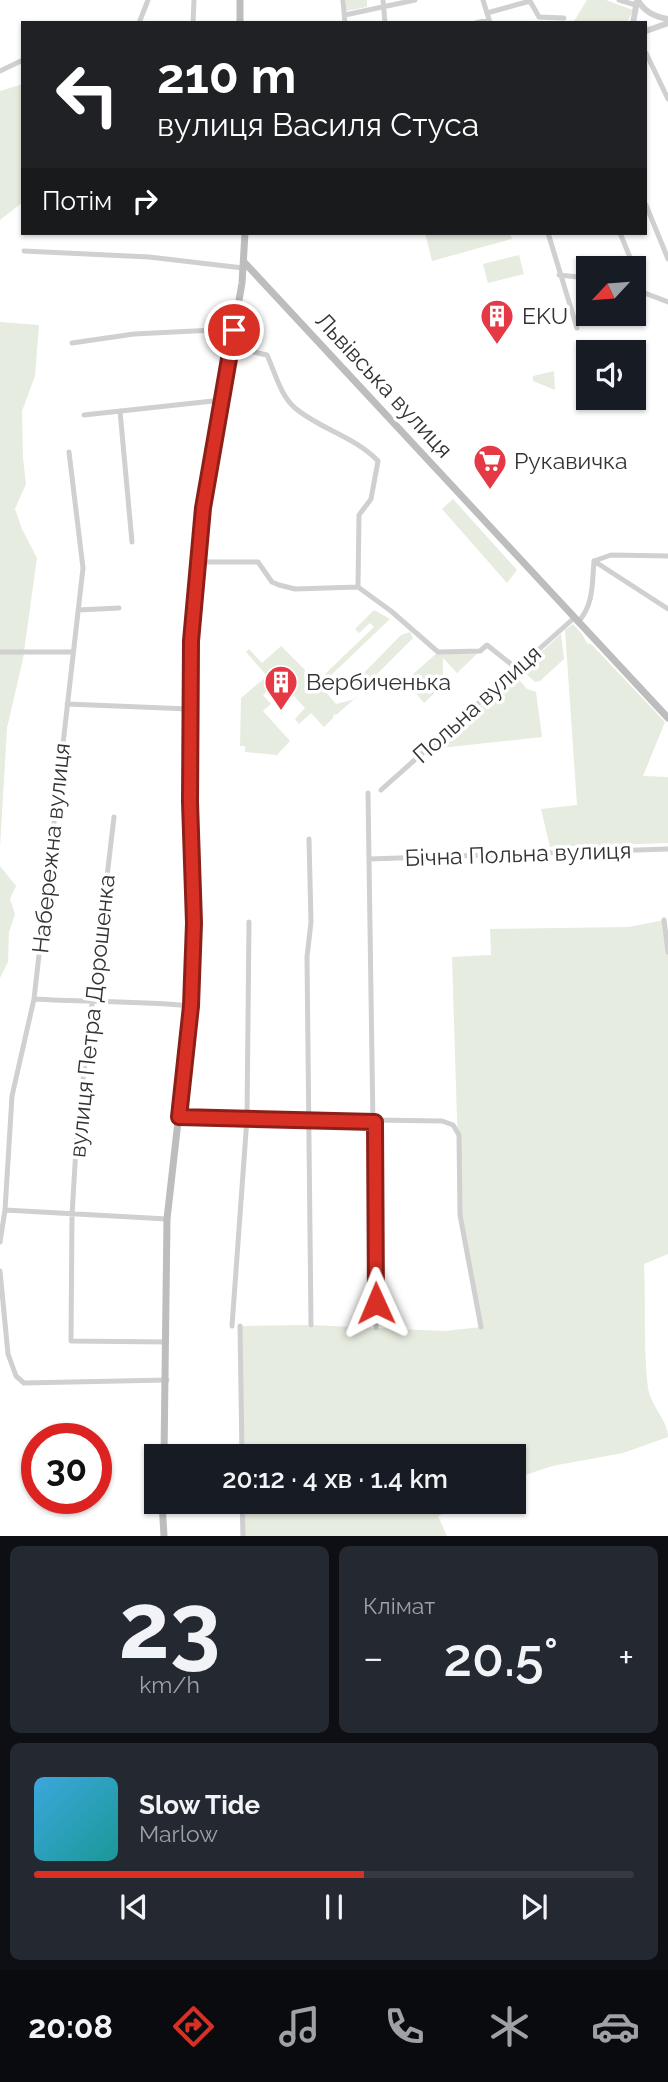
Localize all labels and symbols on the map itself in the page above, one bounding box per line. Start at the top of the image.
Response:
north arrow [576,256,646,326]
building icon: EKU [478,297,516,346]
pin [204,300,264,360]
place label: EKU [522,302,568,329]
street label: Львівська вулиця [310,307,459,463]
supermarket icon: Рукавичка [471,442,509,491]
place label: Рукавичка [514,447,628,474]
street label: Польна вулиця [407,639,546,768]
building icon: Вербиченька [262,663,300,712]
place label: Вербиченька [306,668,451,695]
street label: Набережна вулиця [26,741,75,954]
street label: Бічна Польна вулиця [404,836,632,871]
street label: вулиця Петра Дорошенка [63,873,120,1159]
position arrow [339,1266,413,1340]
speed limit sign: 30 [21,1423,112,1514]

